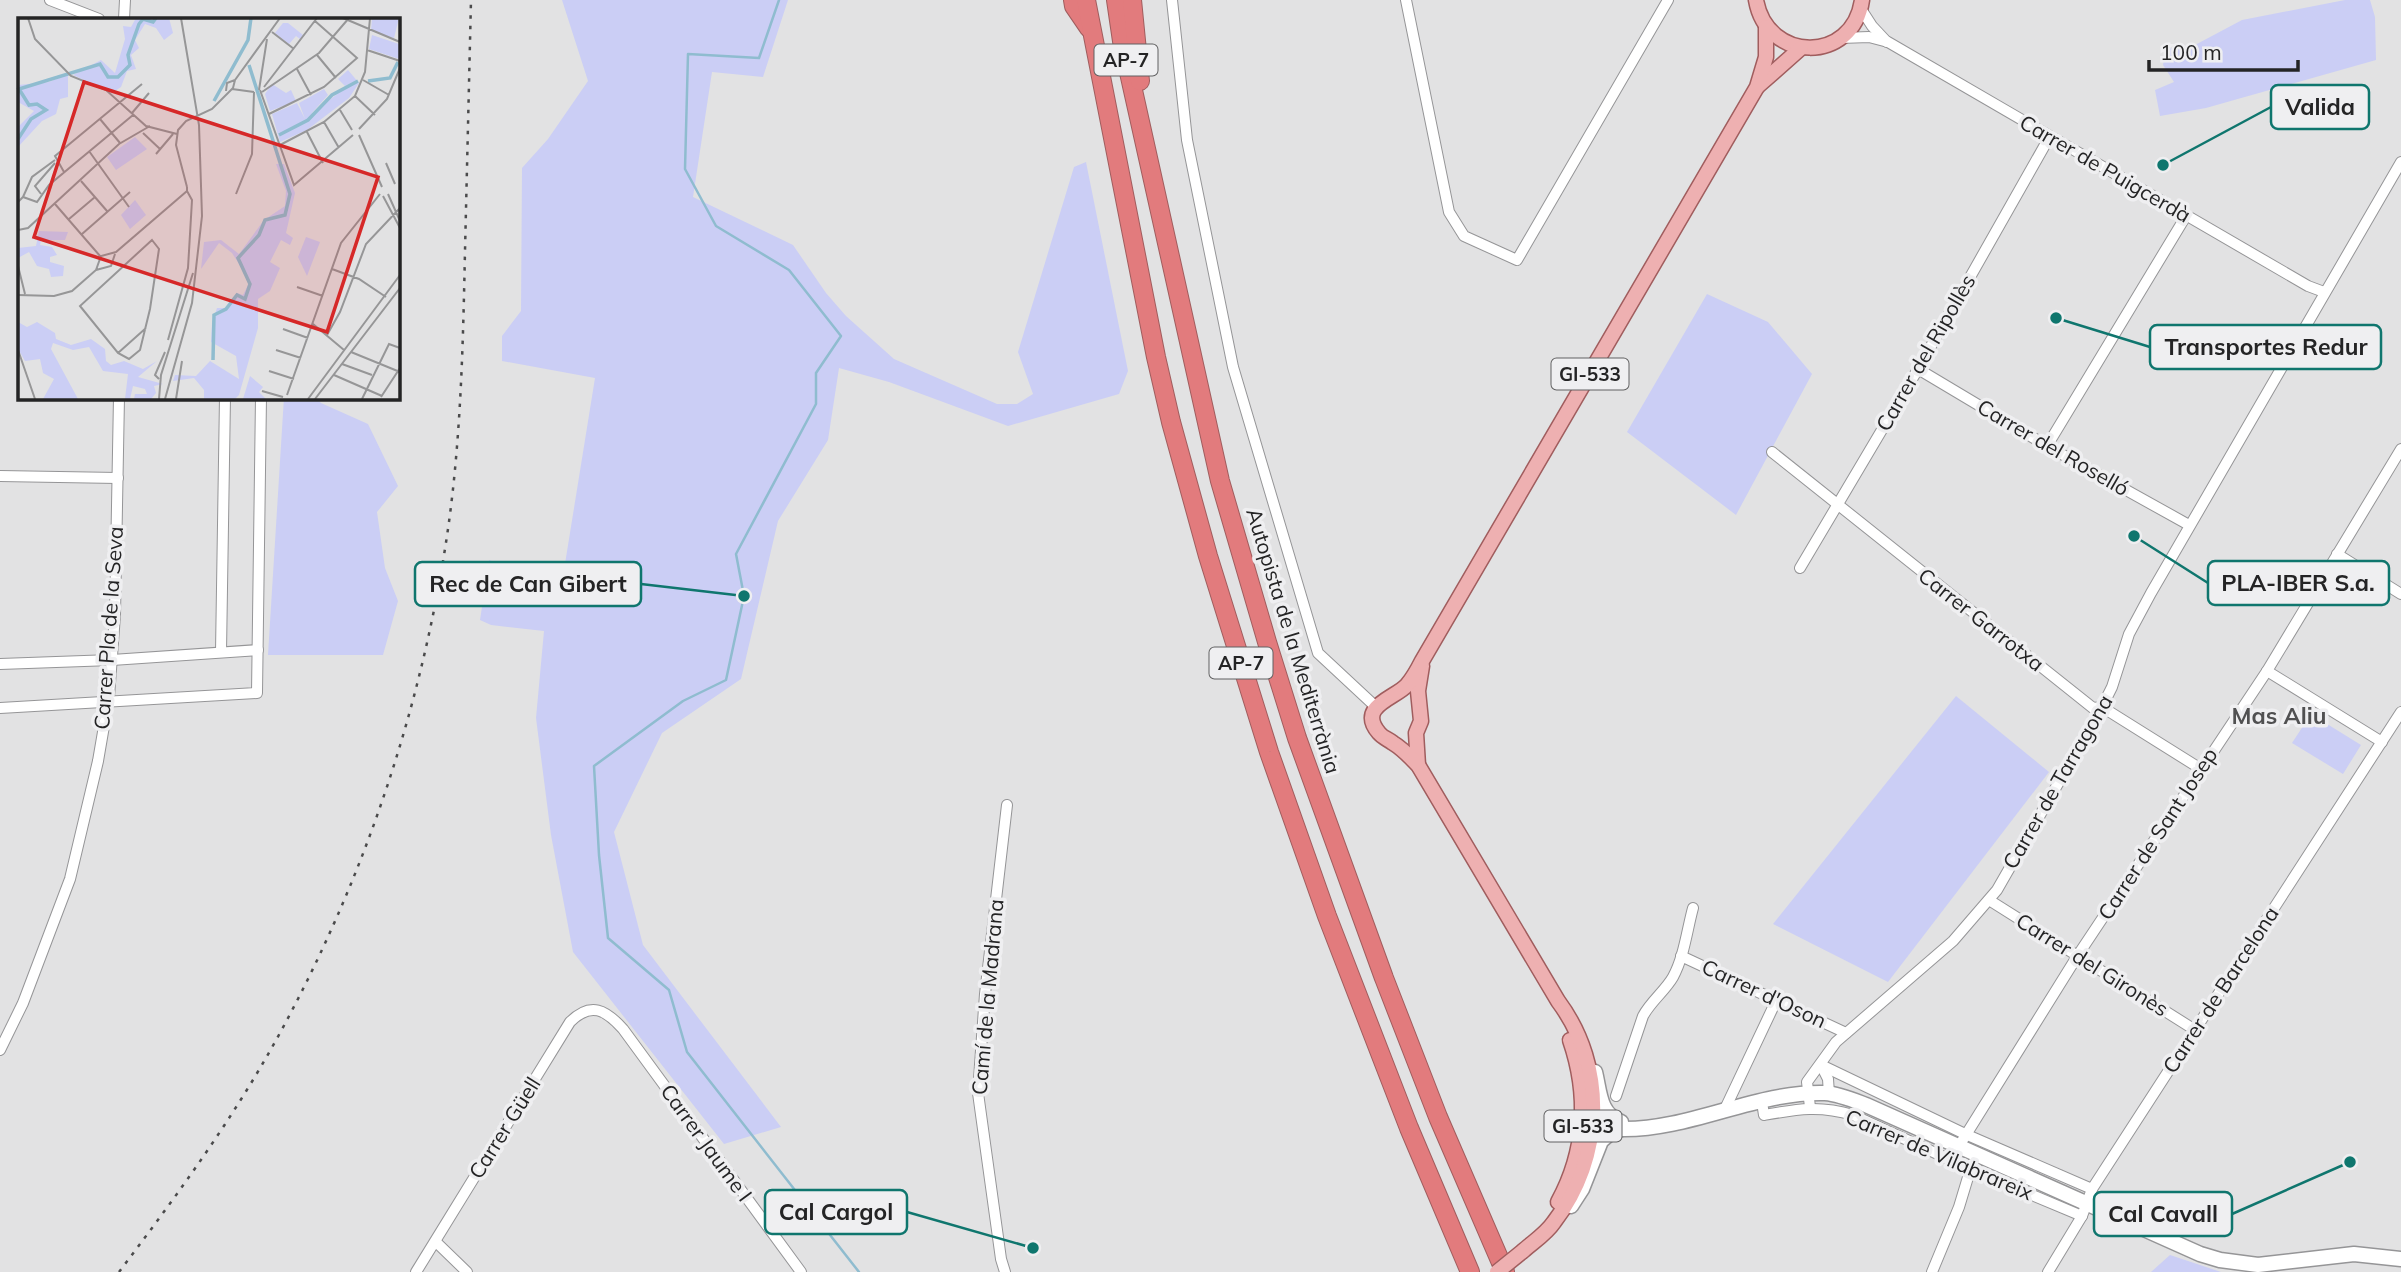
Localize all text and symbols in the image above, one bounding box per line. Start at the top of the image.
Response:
inset map [18,18,399,399]
scale bar [2149,28,2298,72]
text: 100 m [2160,39,2222,65]
road number: AP-7 [1094,44,1158,76]
callout: Valida [2271,85,2369,129]
text: Valida [2284,92,2355,121]
street label: Carrer de Puigcerdà [2015,109,2196,228]
street label: Carrer del Ripollès [1870,269,1981,436]
callout: Transportes Redur [2150,325,2381,369]
text: Transportes Redur [2164,332,2368,361]
road number: GI-533 [1552,358,1628,390]
street label: Carrer del Roselló [1973,393,2134,501]
street label: Autopista de la Mediterrània [1241,505,1347,777]
street label: Carrer Pla de la Seva [88,526,128,730]
callout: PLA-IBER S.a. [2208,561,2389,605]
callout: Rec de Can Gibert [415,562,641,606]
street label: Carrer Garrotxa [1914,562,2050,676]
text: PLA-IBER S.a. [2221,568,2375,597]
text: Rec de Can Gibert [429,569,627,598]
road number: AP-7 [1210,648,1272,678]
street label: Carrer de Tarragona [1997,690,2118,873]
district label: Mas Aliu [2231,701,2327,730]
street label: Carrer de Sant Josep [2092,743,2223,924]
street label: Camí de la Madrana [965,898,1009,1096]
street label: Carrer de Barcelona [2157,901,2284,1078]
street label: Carrer del Gironès [2012,907,2174,1021]
street label: Carrer d'Oson [1698,953,1831,1033]
street label: Carrer Güell [463,1072,546,1183]
street label: Carrer Jaume I [656,1079,758,1206]
street label: Carrer de Vilabrareix [1842,1103,2037,1205]
road number: GI-533 [1544,1110,1622,1142]
callout: Cal Cargol [765,1190,907,1234]
callout: Cal Cavall [2094,1192,2232,1236]
text: Cal Cargol [779,1197,893,1226]
text: Cal Cavall [2108,1199,2218,1228]

